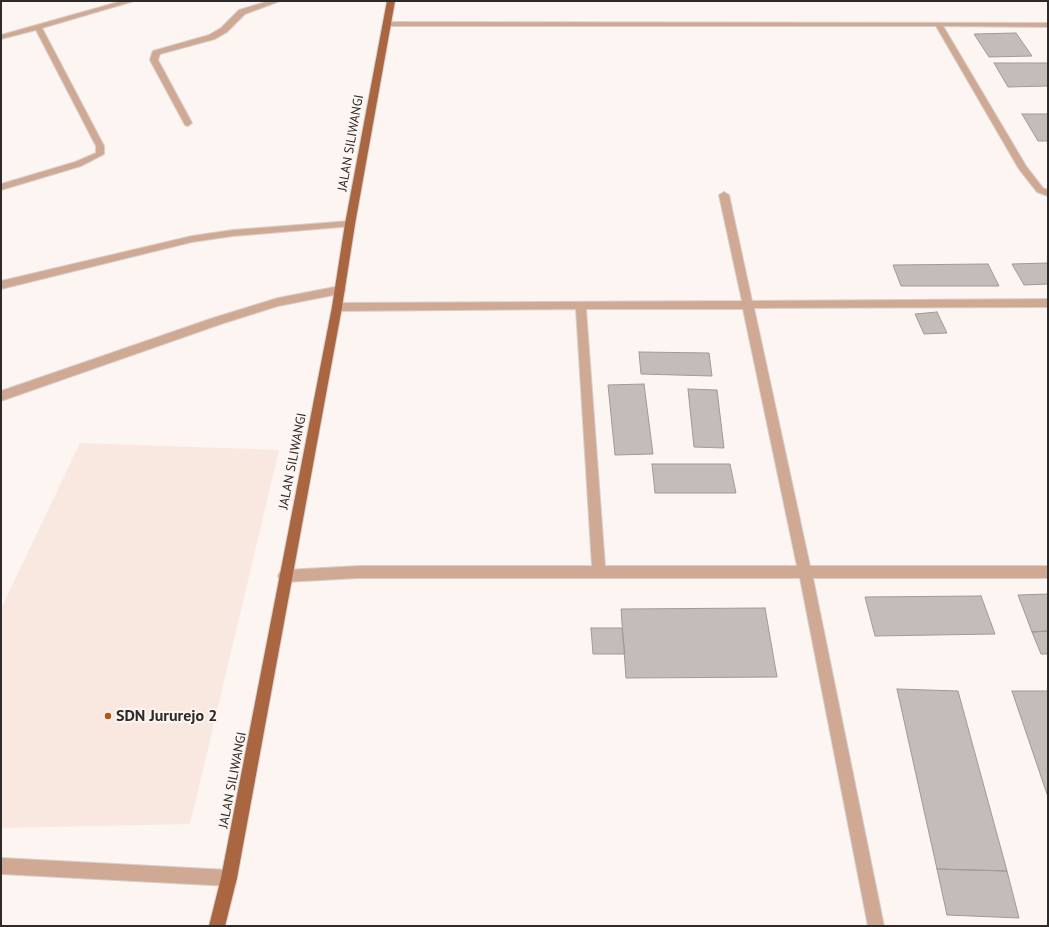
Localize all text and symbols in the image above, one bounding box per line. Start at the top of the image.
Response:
street label: JALAN SILIWANGI [335,94,367,192]
street label: JALAN SILIWANGI [276,412,310,510]
place label: SDN Jururejo 2 [116,706,217,726]
marker: SDN Jururejo 2 [103,711,113,721]
street label: JALAN SILIWANGI [216,731,250,829]

